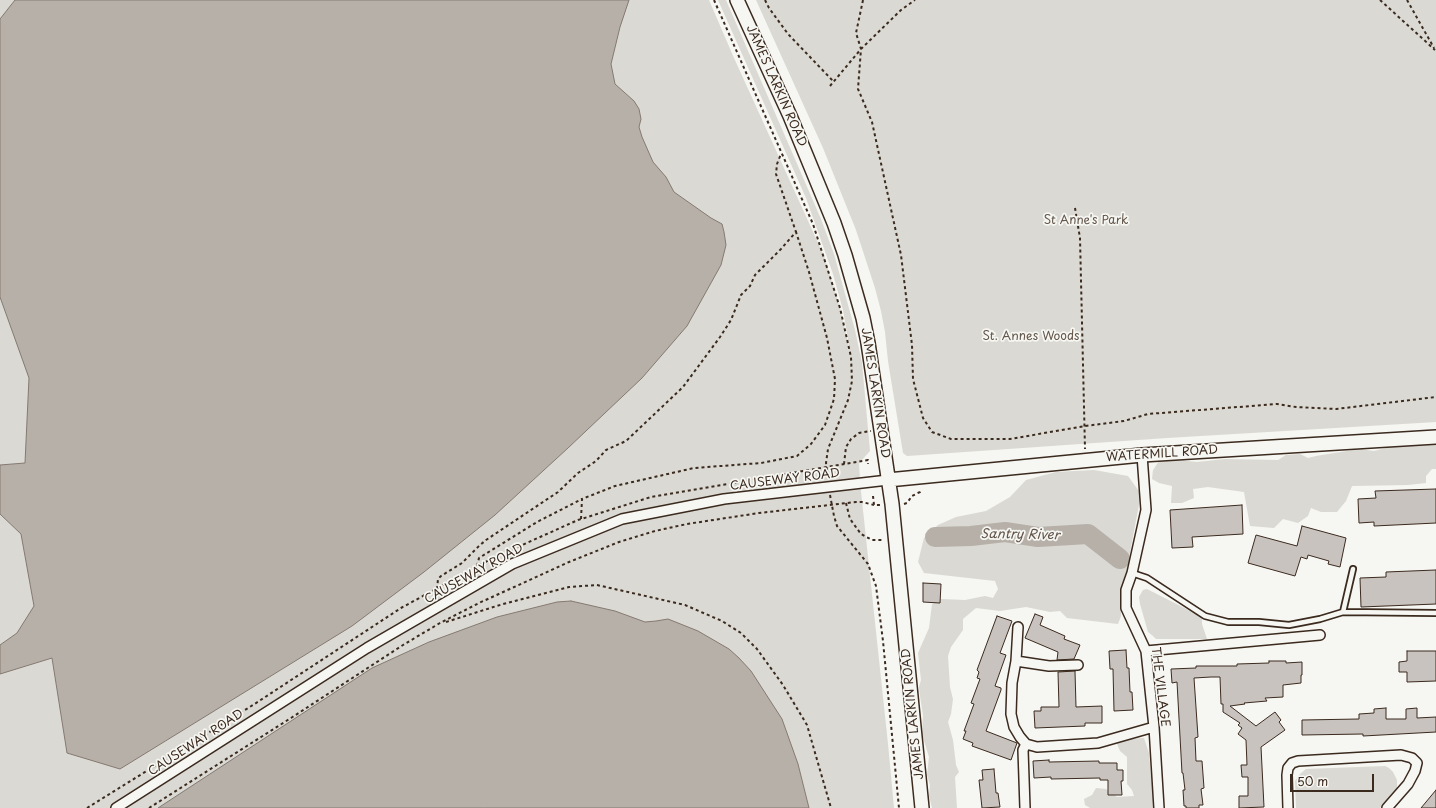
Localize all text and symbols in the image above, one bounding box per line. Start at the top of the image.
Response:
street label: JAMES LARKIN ROAD [743,23,809,149]
park label: St Anne's Park [1044,214,1128,228]
street label: JAMES LARKIN ROAD [858,327,892,459]
park label: St. Annes Woods [982,330,1080,344]
street label: WATERMILL ROAD [1105,443,1219,465]
street label: CAUSEWAY ROAD [729,466,841,494]
water label: Santry River [980,527,1060,543]
street label: CAUSEWAY ROAD [422,541,526,607]
street label: THE VILLAGE [1148,646,1172,728]
street label: JAMES LARKIN ROAD [899,648,927,780]
street label: CAUSEWAY ROAD [146,707,246,779]
scale bar [1292,766,1376,792]
text: 50 m [1297,772,1328,790]

